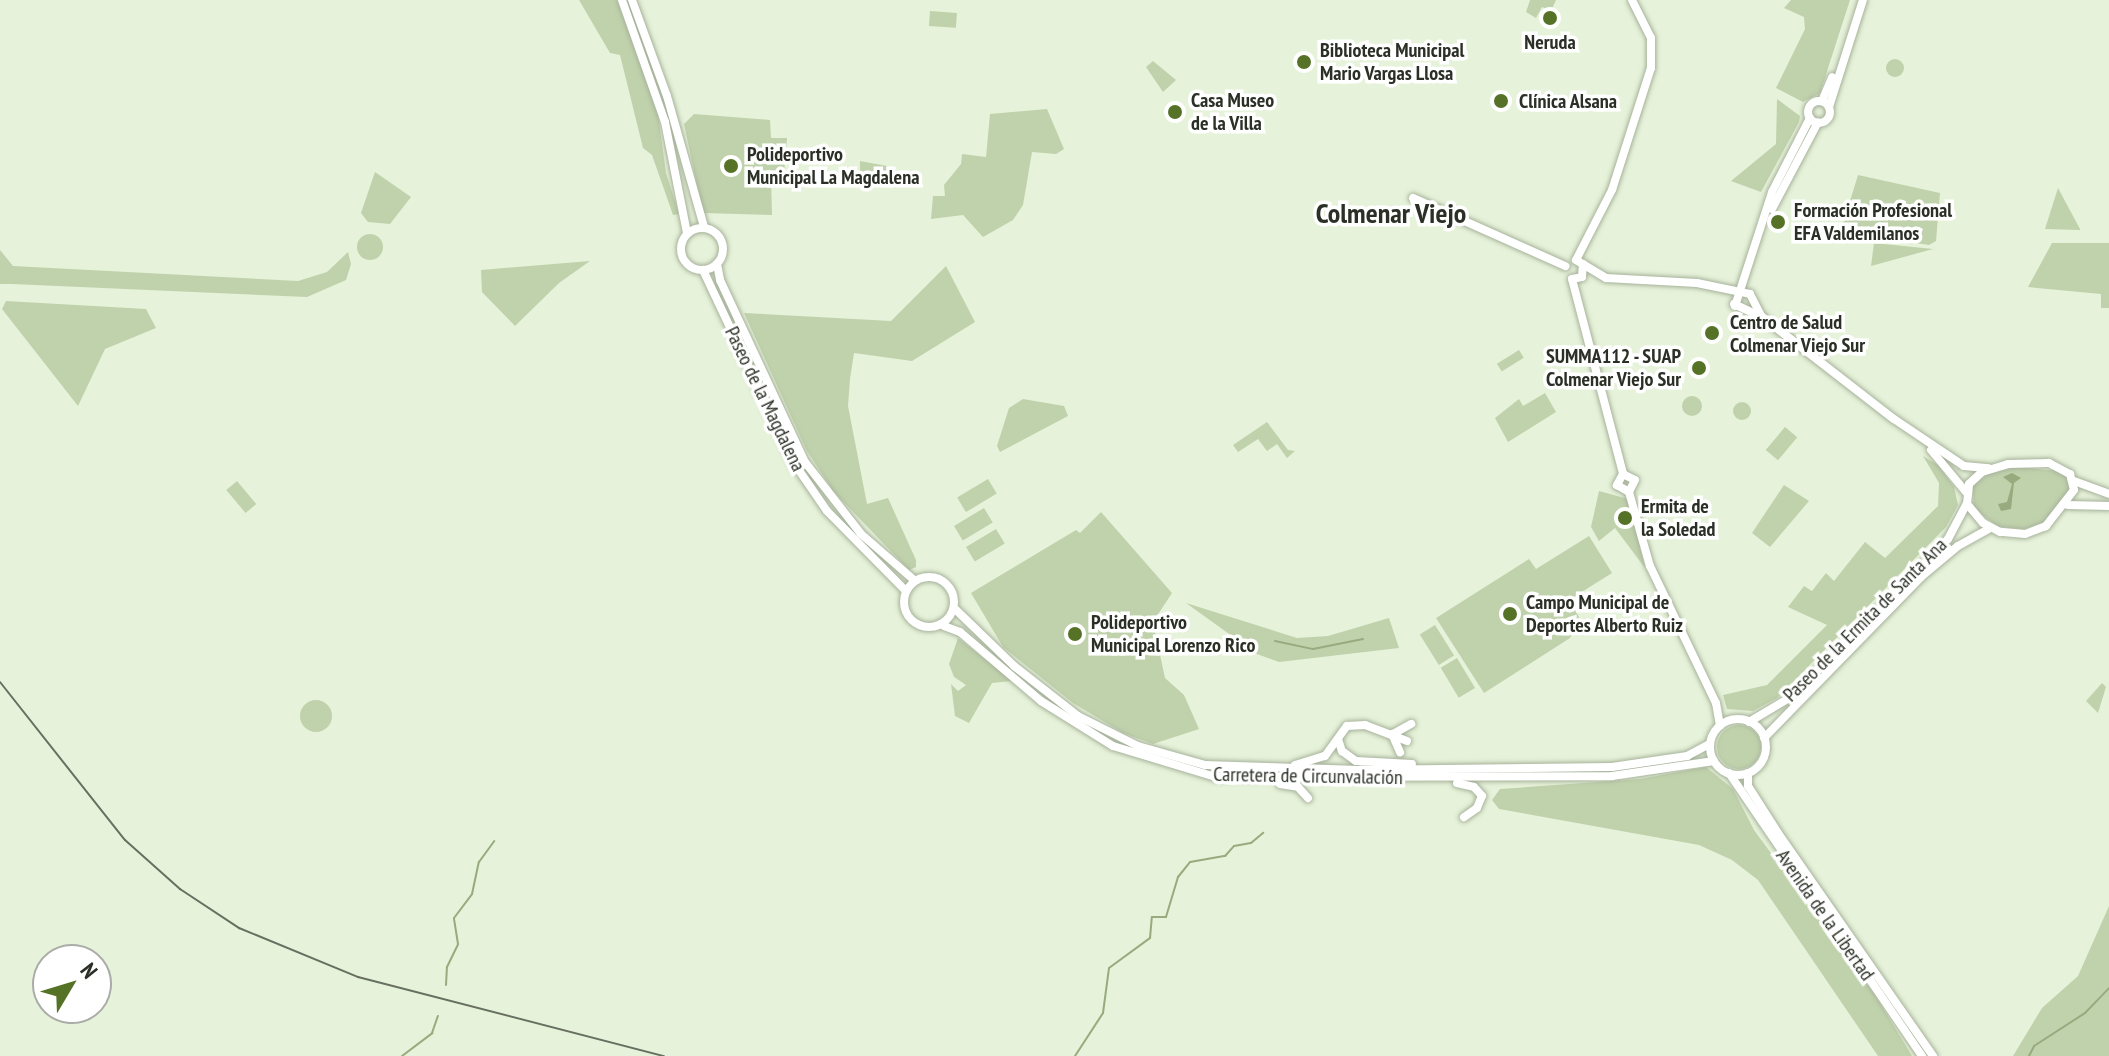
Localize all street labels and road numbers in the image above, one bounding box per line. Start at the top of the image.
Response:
street label: Paseo de la Magdalena [720,323,810,475]
street label: Paseo de la Ermita de Santa Ana [1778,533,1952,707]
street label: Carretera de Circunvalación [1213,762,1403,790]
street label: Avenida de la Libertad [1771,845,1879,985]

